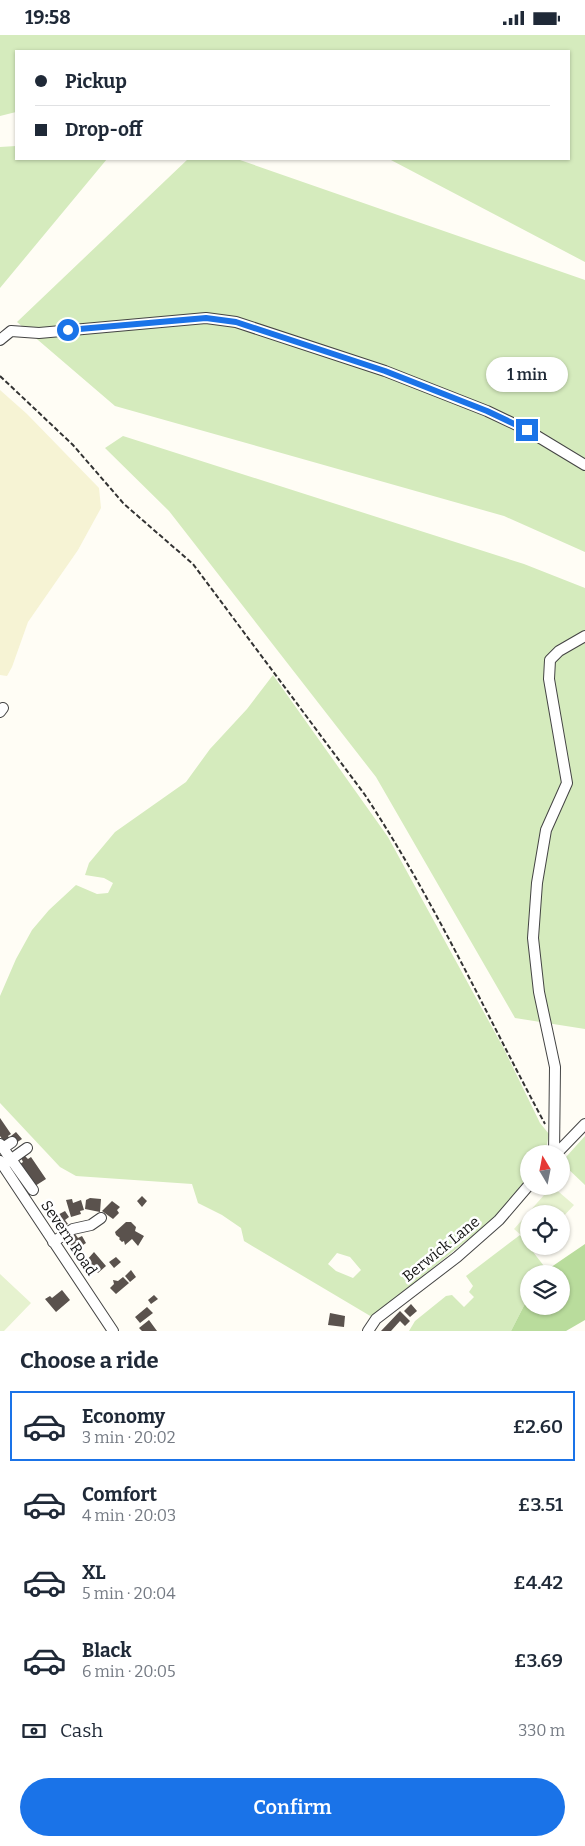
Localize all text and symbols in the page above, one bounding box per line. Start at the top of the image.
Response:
text: 19:58 [25,6,71,29]
text: Pickup [65,70,127,93]
text: Drop-off [65,118,143,141]
route start [57,319,79,341]
callout: 1 min [486,357,568,393]
text: 1 min [507,365,547,384]
route end [516,419,538,441]
north arrow [520,1145,570,1195]
map controls [520,1145,570,1315]
street label: Severn Road [37,1197,101,1279]
button: locate [520,1205,570,1255]
street label: Berwick Lane [399,1213,483,1285]
button: layers [520,1265,570,1315]
text: Choose a ride [20,1347,159,1374]
icon: car [22,1404,67,1449]
text: Economy [82,1405,165,1428]
text: £2.60 [513,1415,563,1438]
text: 3 min · 20:02 [82,1428,176,1447]
icon: car [22,1482,67,1527]
text: Comfort [82,1483,157,1506]
text: £3.51 [518,1493,563,1516]
text: 4 min · 20:03 [82,1506,176,1525]
icon: car [22,1560,67,1605]
text: XL [82,1561,106,1584]
text: £4.42 [513,1571,563,1594]
text: 5 min · 20:04 [82,1584,176,1603]
icon: car [22,1638,67,1683]
text: Black [82,1639,132,1662]
text: £3.69 [514,1649,563,1672]
text: 6 min · 20:05 [82,1662,176,1681]
icon: cash [20,1717,48,1745]
text: Cash [60,1719,103,1742]
text: 330 m [518,1721,565,1740]
button: Confirm [20,1778,565,1836]

